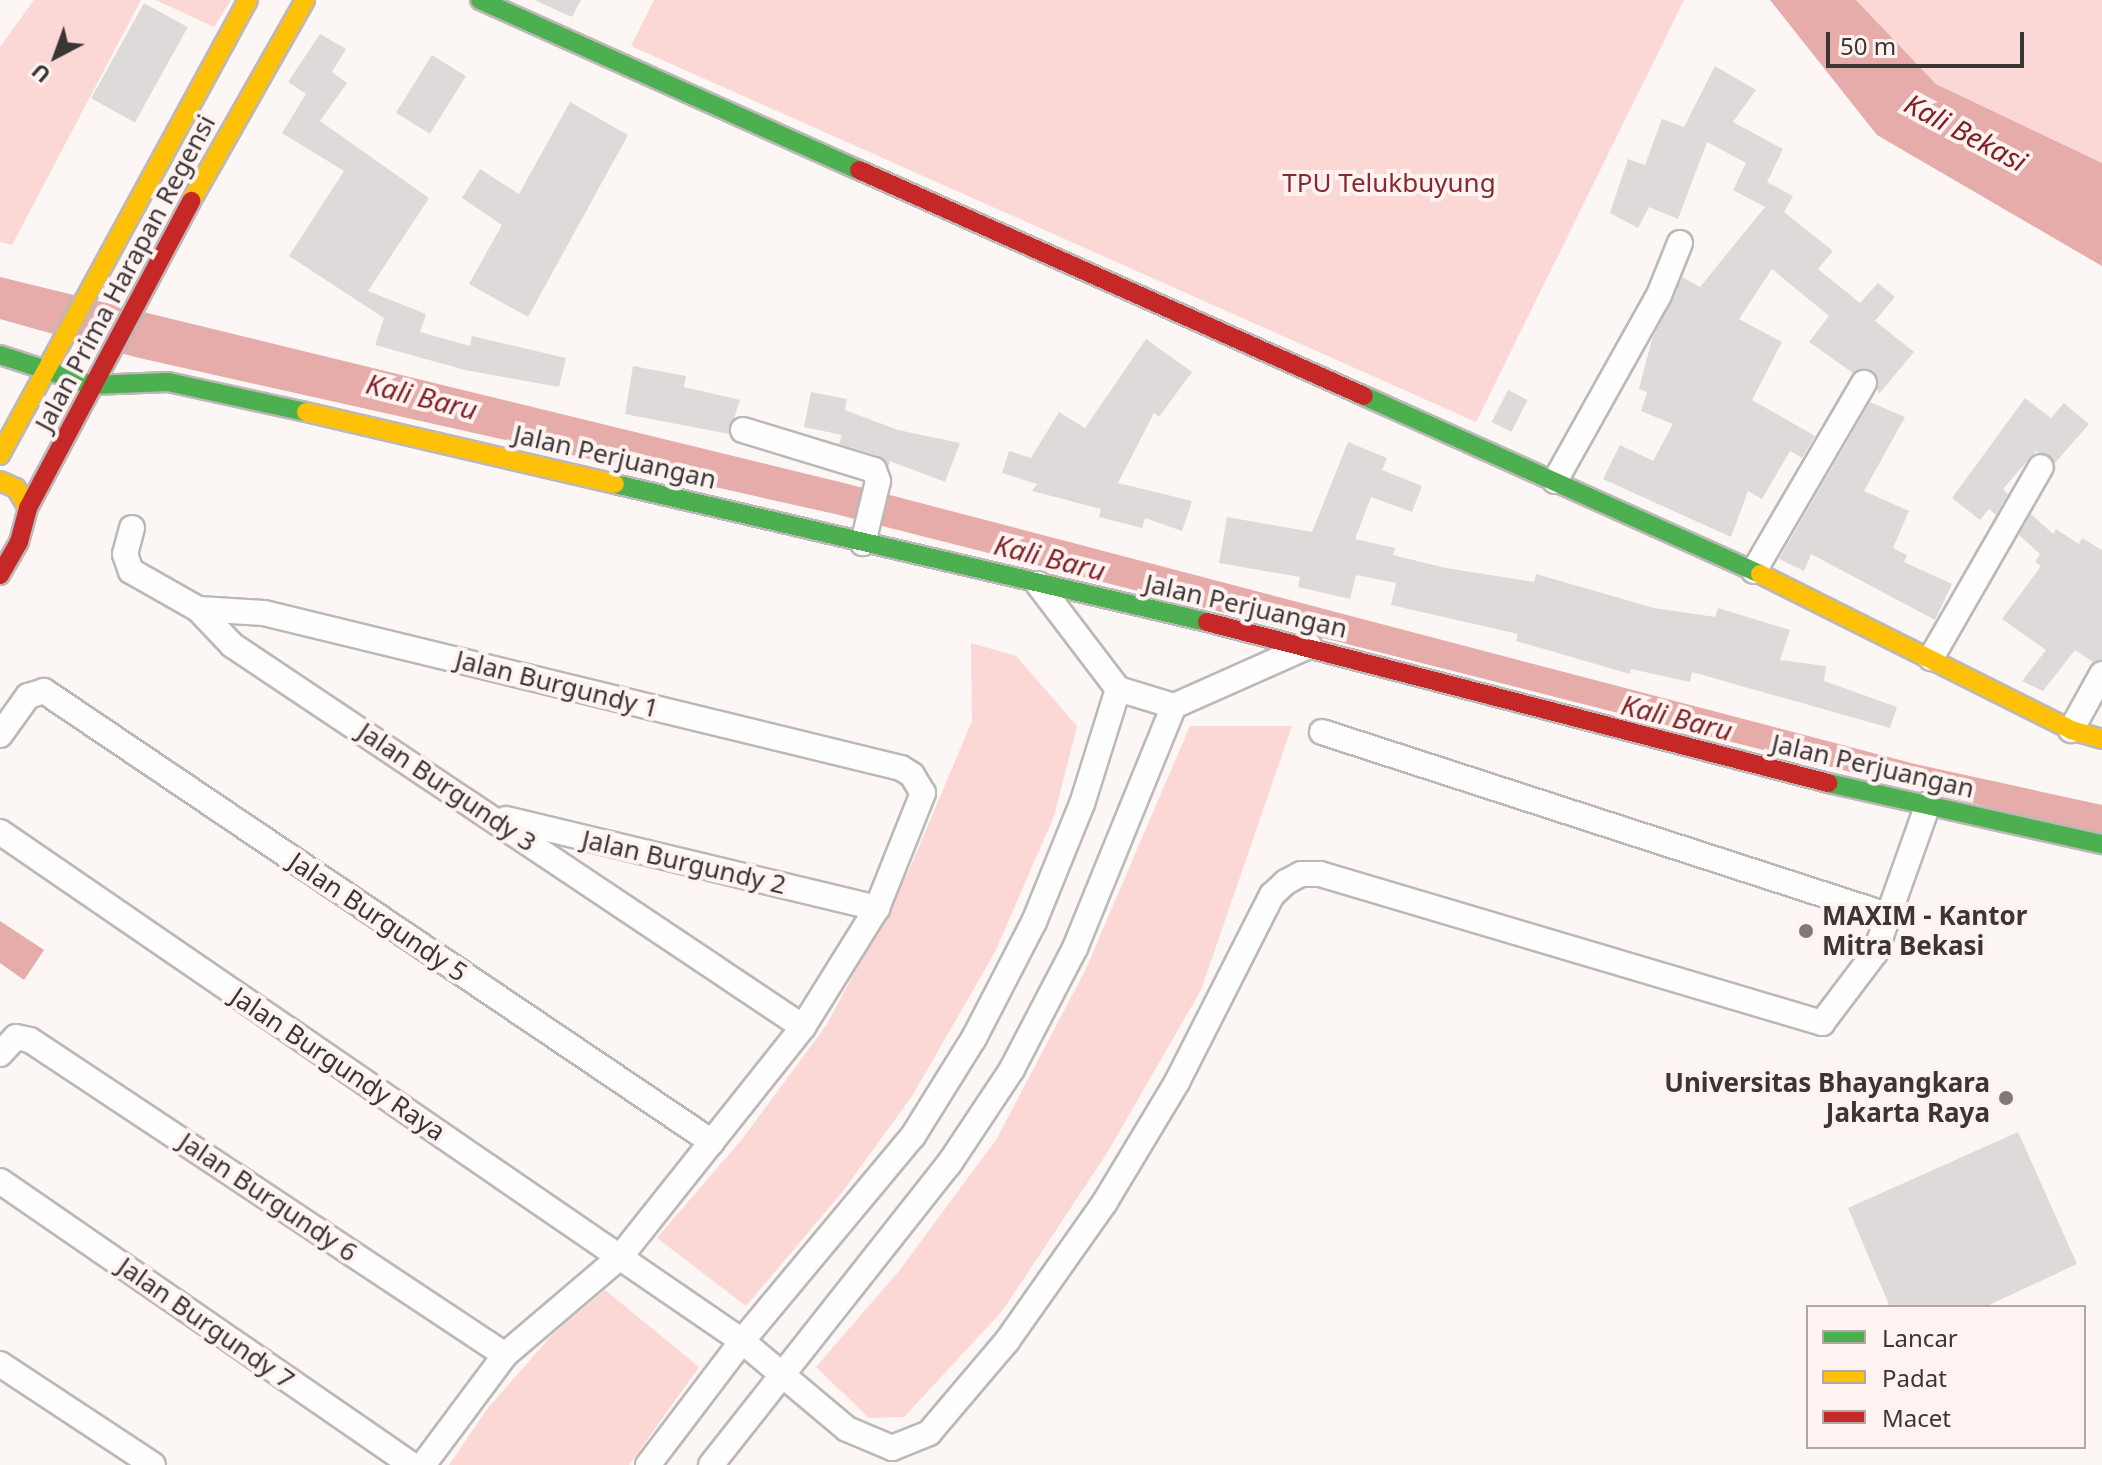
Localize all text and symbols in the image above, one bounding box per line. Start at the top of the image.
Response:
north arrow [16,16,96,96]
scale bar [1830,16,2028,66]
text: 50 m [1840,29,1896,62]
text: U [24,57,56,91]
water label: Kali Bekasi [1899,86,2033,178]
street label: Jalan Prima Harapan Regensi [28,110,222,436]
park label: TPU Telukbuyung [1282,167,1496,199]
water label: Kali Baru [363,366,481,426]
street label: Jalan Perjuangan [511,419,719,495]
water label: Kali Baru [991,527,1109,587]
street label: Jalan Perjuangan [1142,568,1350,644]
street label: Jalan Burgundy 1 [452,644,662,724]
water label: Kali Baru [1618,687,1736,747]
street label: Jalan Burgundy 3 [352,716,542,858]
street label: Jalan Perjuangan [1769,728,1977,804]
street label: Jalan Burgundy 2 [579,823,789,901]
street label: Jalan Burgundy 5 [283,846,473,988]
place label: MAXIM - Kantor Mitra Bekasi [1822,900,2027,962]
marker: MAXIM - Kantor Mitra Bekasi [1797,922,1815,940]
street label: Jalan Burgundy Raya [225,981,451,1147]
place label: Universitas Bhayangkara Jakarta Raya [1664,1067,1990,1128]
marker: Universitas Bhayangkara Jakarta Raya [1997,1089,2015,1107]
street label: Jalan Burgundy 6 [173,1126,363,1268]
street label: Jalan Burgundy 7 [112,1250,300,1396]
legend [1806,1305,2086,1449]
text: Lancar [1882,1321,1958,1354]
text: Padat [1882,1361,1947,1394]
text: Macet [1882,1401,1951,1434]

